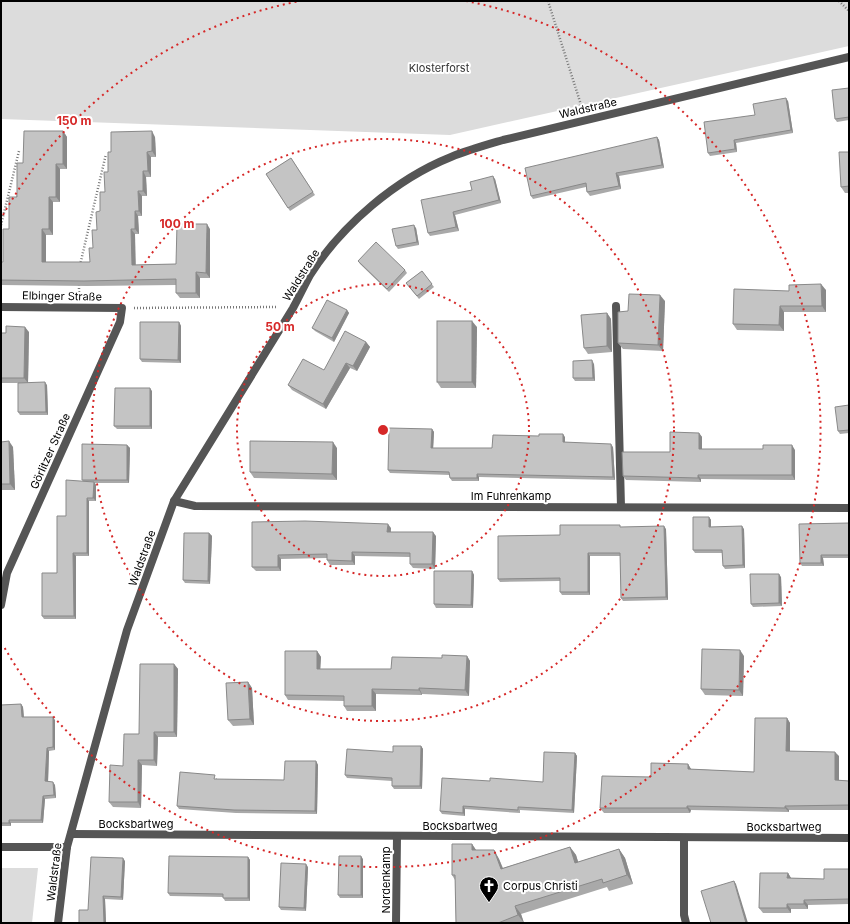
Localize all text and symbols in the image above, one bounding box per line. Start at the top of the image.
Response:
park label: Klosterforst [409,61,470,75]
street label: Waldstraße [558,95,618,121]
text: 150 m [57,113,91,128]
text: 100 m [159,216,195,231]
street label: Waldstraße [279,246,323,304]
street label: Elbinger Straße [22,288,102,304]
text: 50 m [265,319,295,334]
street label: Görlitzer Straße [27,411,73,491]
centre of rings [376,423,390,437]
street label: Im Fuhrenkamp [471,489,551,503]
street label: Waldstraße [125,528,159,588]
street label: Bocksbartweg [99,817,173,831]
street label: Bocksbartweg [423,819,497,833]
street label: Bocksbartweg [747,820,821,834]
street label: Waldstraße [43,842,65,902]
street label: Nordenkamp [379,846,393,914]
church icon: Corpus Christi [478,875,500,903]
place label: Corpus Christi [503,879,578,893]

